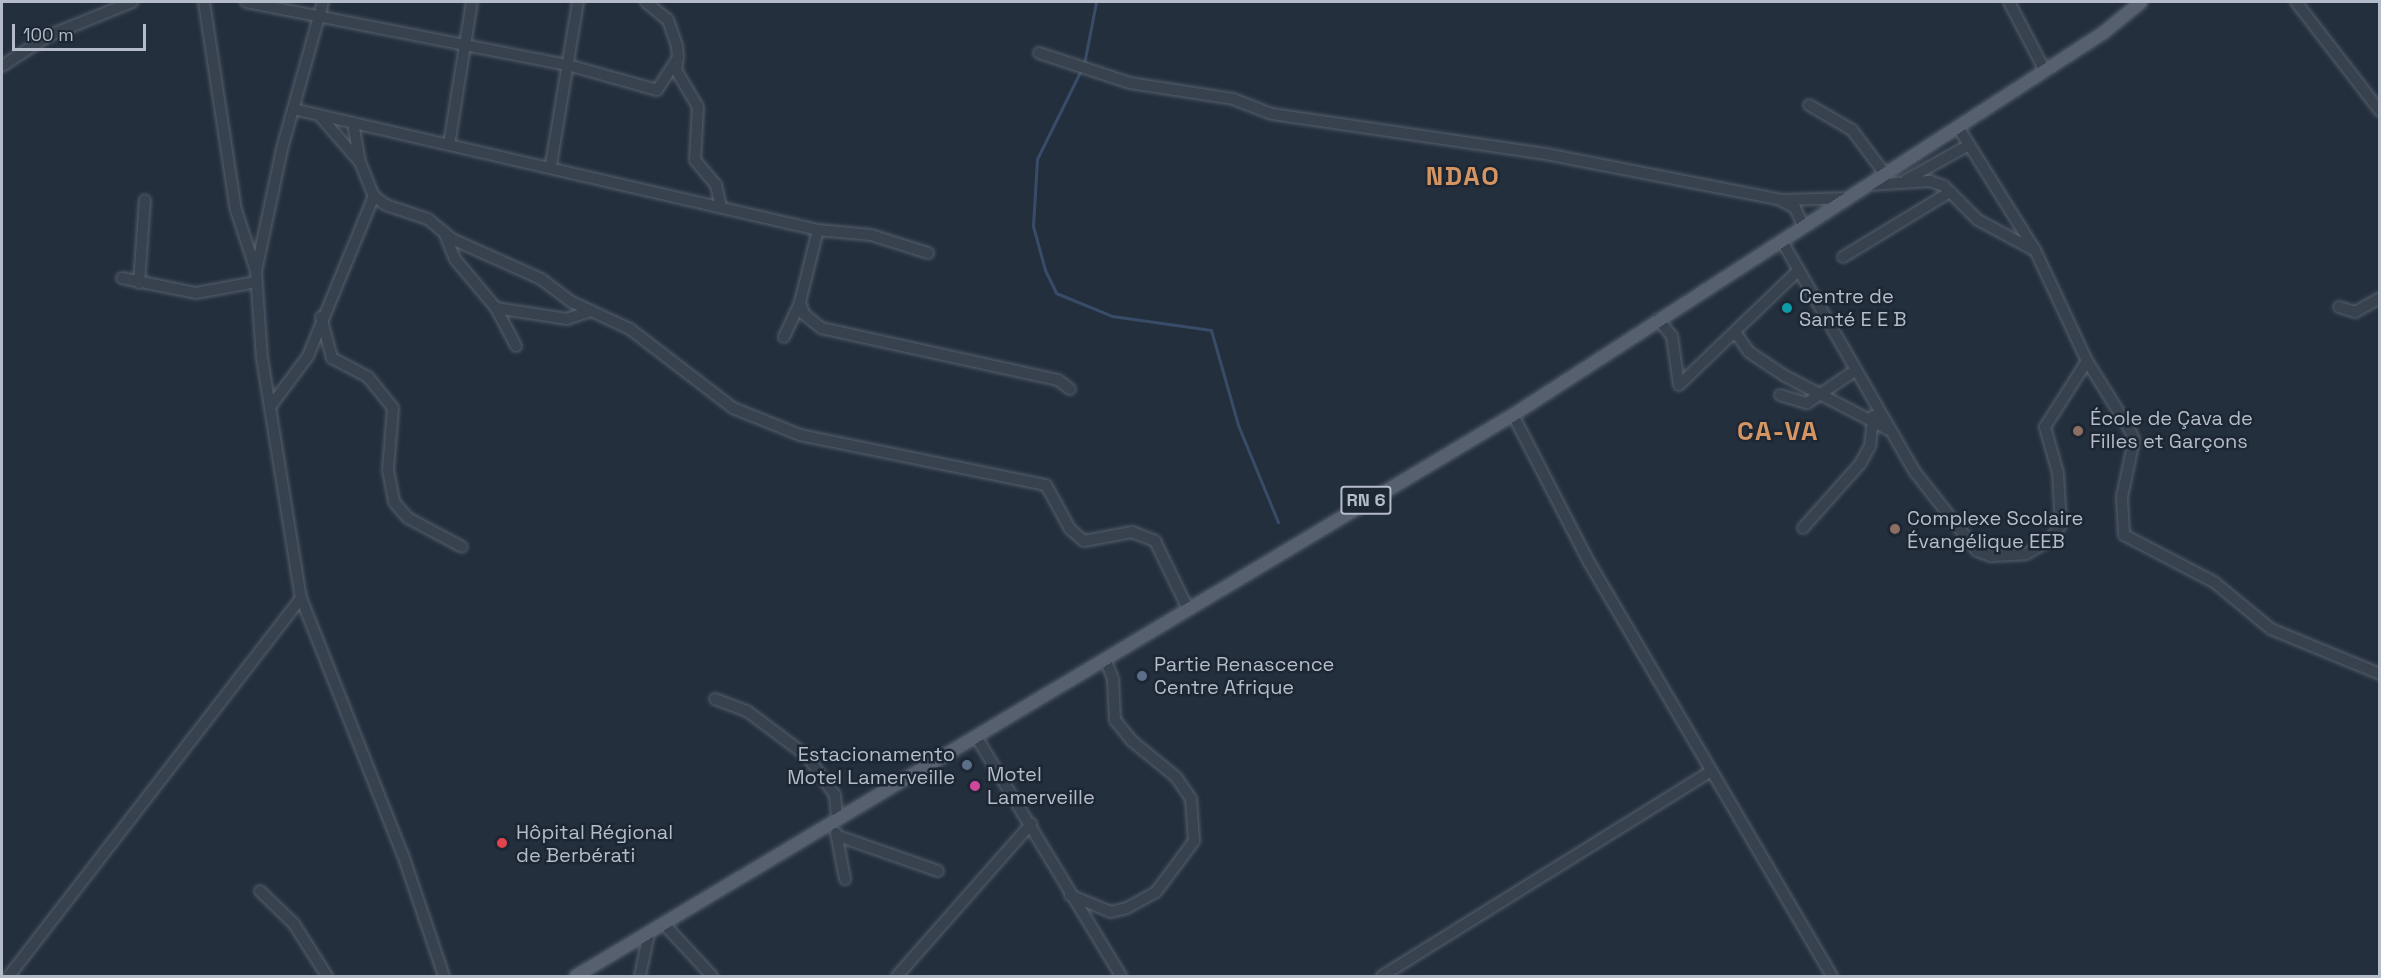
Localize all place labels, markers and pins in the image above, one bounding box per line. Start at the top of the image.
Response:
place label: Centre de Santé E E B [1799,284,1907,331]
marker: Centre de Santé E E B [1780,301,1794,315]
place label: École de Çava de Filles et Garçons [2090,407,2253,454]
marker: École de Çava de Filles et Garçons [2071,424,2085,438]
place label: Complexe Scolaire Évangélique EEB [1907,506,2083,553]
marker: Complexe Scolaire Évangélique EEB [1888,522,1902,536]
place label: Partie Renascence Centre Afrique [1154,652,1334,699]
marker: Partie Renascence Centre Afrique [1135,669,1149,683]
place label: Estacionamento Motel Lamerveille [787,742,955,789]
marker: Estacionamento Motel Lamerveille [960,758,974,772]
place label: Motel Lamerveille [987,762,1095,809]
marker: Motel Lamerveille [968,779,982,793]
place label: Hôpital Régional de Berbérati [516,820,673,867]
marker: Hôpital Régional de Berbérati [493,834,511,852]

